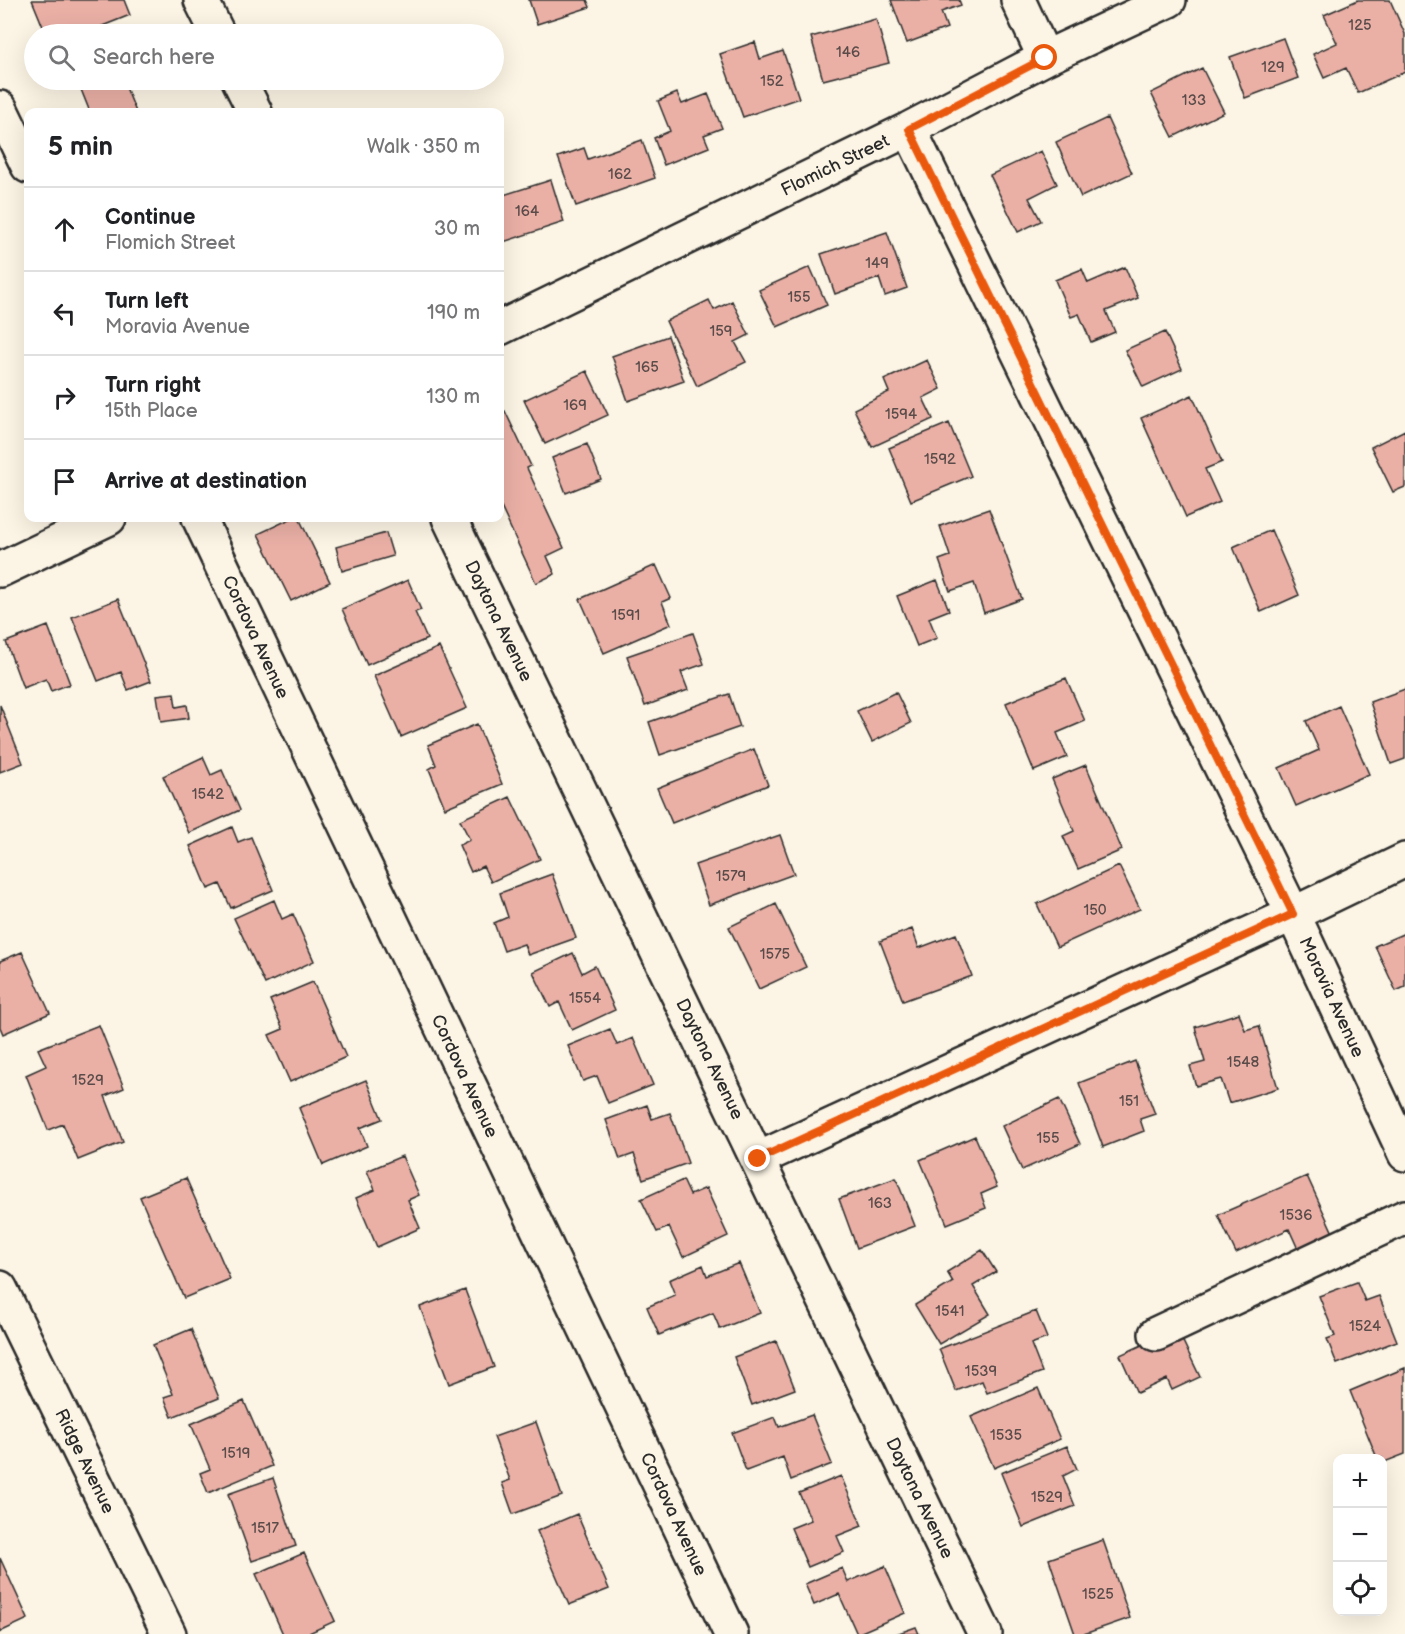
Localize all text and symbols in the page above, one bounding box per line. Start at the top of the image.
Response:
house number: 125 [1348,16,1372,35]
search box [24,24,504,90]
icon: search [45,41,78,74]
house number: 146 [836,43,860,62]
text: Search here [93,44,215,71]
route start [1031,44,1057,70]
house number: 129 [1261,58,1285,77]
house number: 152 [760,72,784,91]
house number: 133 [1182,91,1206,110]
street label: Flomich Street [778,130,893,201]
text: 5 min [48,132,113,163]
text: Walk · 350 m [367,135,480,159]
house number: 162 [608,165,632,184]
house number: 164 [515,202,539,221]
text: Continue [105,204,195,231]
icon: ahead [48,213,81,246]
text: 30 m [434,217,480,241]
text: Flomich Street [105,231,235,255]
house number: 149 [865,254,889,273]
text: Turn left [105,288,189,315]
house number: 155 [788,288,811,307]
icon: left [48,297,81,330]
text: 190 m [427,301,480,325]
text: Moravia Avenue [105,315,250,339]
house number: 159 [709,322,733,341]
house number: 165 [635,358,659,377]
text: Turn right [105,372,201,399]
icon: right [48,381,81,414]
text: 130 m [426,385,480,409]
house number: 169 [563,396,587,415]
text: 15th Place [105,399,198,423]
house number: 1594 [885,405,917,424]
house number: 1592 [924,450,956,469]
icon: arrive [48,465,81,498]
text: Arrive at destination [105,468,307,495]
street label: Daytona Avenue [460,557,537,685]
street label: Cordova Avenue [218,572,293,702]
house number: 1591 [612,606,640,625]
house number: 1542 [192,785,224,804]
house number: 1579 [716,867,746,886]
house number: 150 [1083,901,1107,920]
street label: Moravia Avenue [1294,934,1369,1061]
house number: 1575 [760,945,790,964]
house number: 1554 [569,989,601,1008]
street label: Daytona Avenue [671,995,748,1123]
street label: Cordova Avenue [427,1011,502,1141]
house number: 1548 [1227,1053,1259,1072]
house number: 1529 [72,1071,104,1090]
house number: 151 [1119,1092,1139,1111]
house number: 155 [1037,1129,1060,1148]
route end [744,1145,770,1171]
house number: 163 [868,1194,892,1213]
house number: 1536 [1280,1206,1312,1225]
house number: 1541 [935,1302,965,1321]
house number: 1524 [1349,1317,1381,1336]
house number: 1539 [965,1362,997,1381]
street label: Ridge Avenue [50,1406,119,1517]
house number: 1535 [990,1426,1022,1445]
street label: Daytona Avenue [881,1434,958,1562]
house number: 1519 [222,1444,250,1463]
street label: Cordova Avenue [636,1449,711,1579]
map controls [1333,1454,1387,1616]
button: + [1333,1454,1387,1508]
house number: 1529 [1031,1488,1063,1507]
button: − [1333,1508,1387,1562]
house number: 1517 [251,1519,279,1538]
button: locate [1333,1562,1387,1616]
house number: 1525 [1082,1585,1114,1604]

